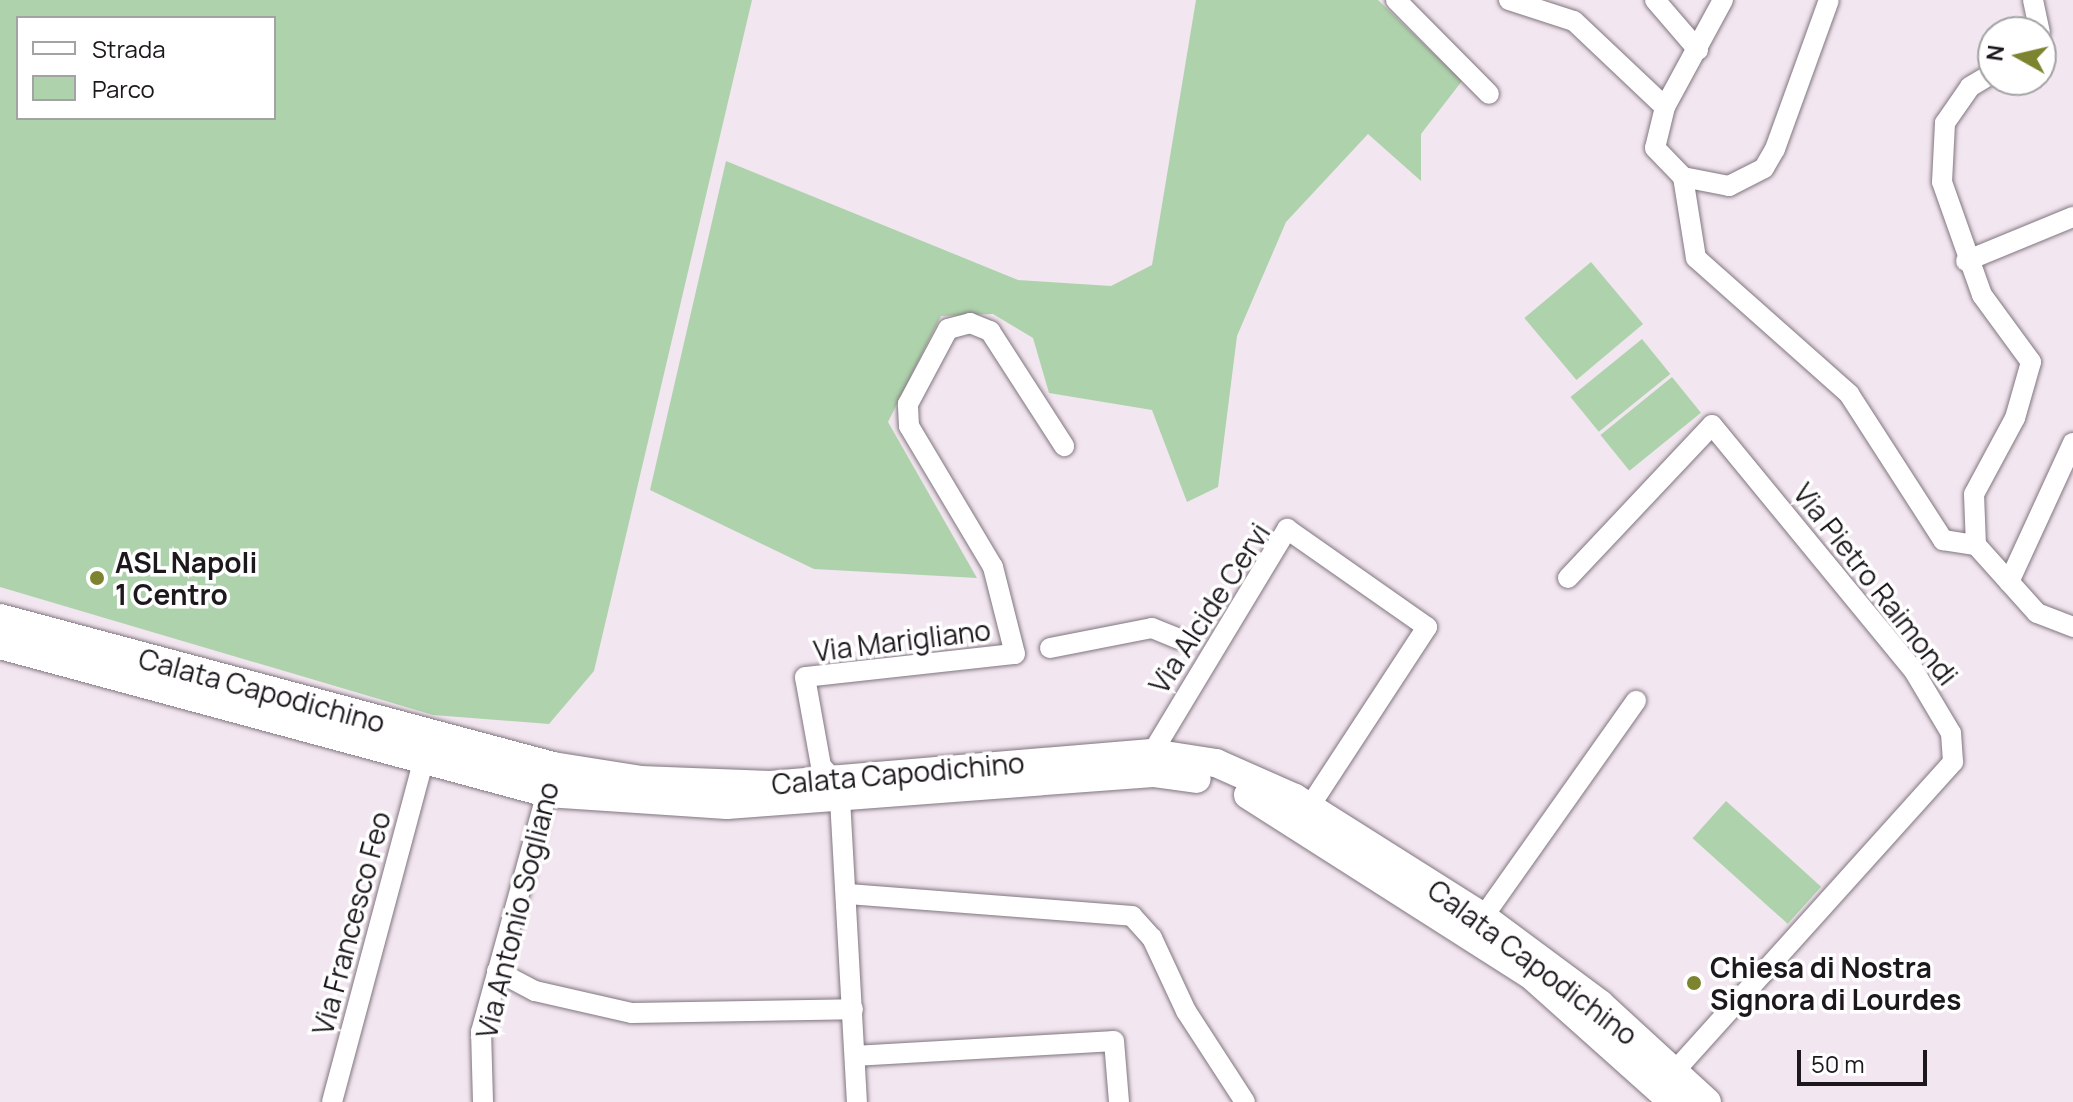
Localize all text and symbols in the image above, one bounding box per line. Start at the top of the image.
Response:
legend [16,16,276,120]
north arrow [1977,16,2057,96]
text: Strada [92,32,165,65]
text: N [1979,43,2011,63]
text: Parco [92,72,155,105]
street label: Via Pietro Raimondi [1787,476,1965,692]
street label: Via Alcide Cervi [1142,517,1276,699]
place label: ASL Napoli 1 Centro [115,545,259,611]
marker: ASL Napoli 1 Centro [86,567,108,589]
street label: Via Marigliano [812,612,992,668]
street label: Calata Capodichino [135,641,389,739]
street label: Calata Capodichino [770,745,1026,801]
street label: Via Antonio Sogliano [469,778,565,1042]
street label: Via Francesco Feo [305,808,397,1038]
street label: Calata Capodichino [1422,872,1644,1052]
place label: Chiesa di Nostra Signora di Lourdes [1710,950,1961,1016]
marker: Chiesa di Nostra Signora di Lourdes [1685,974,1703,992]
scale bar [1801,1034,1931,1084]
text: 50 m [1811,1047,1865,1080]

